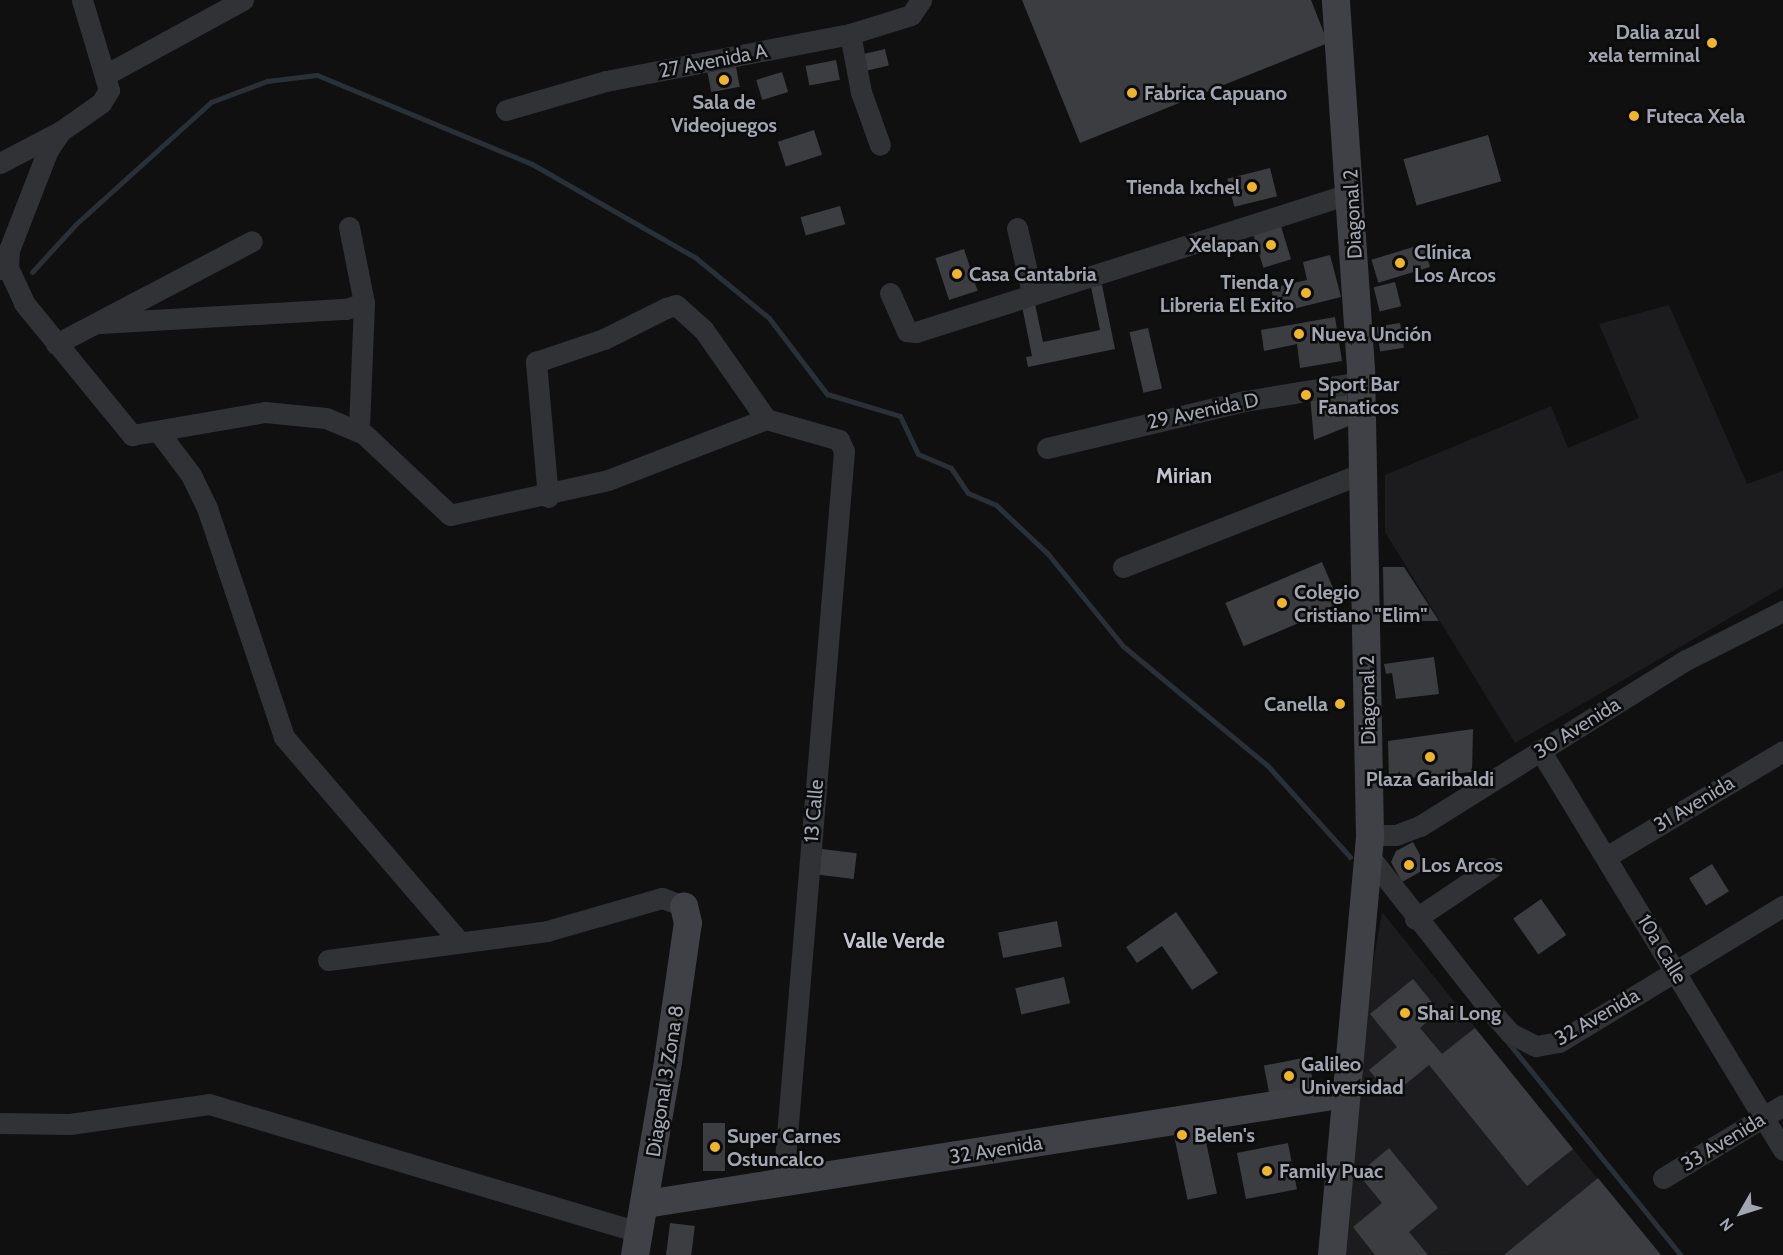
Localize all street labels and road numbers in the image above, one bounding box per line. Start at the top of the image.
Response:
street label: 27 Avenida A [657,39,769,83]
street label: Diagonal 2 [1339,169,1367,259]
street label: 29 Avenida D [1145,388,1261,434]
street label: Diagonal 2 [1355,655,1381,745]
street label: 30 Avenida [1530,692,1624,764]
street label: 31 Avenida [1649,771,1739,837]
street label: 13 Calle [799,778,829,844]
street label: 10a Calle [1632,910,1692,988]
street label: 32 Avenida [1551,983,1643,1051]
street label: Diagonal 3 Zona 8 [641,1003,689,1159]
street label: 33 Avenida [1677,1108,1769,1176]
street label: 32 Avenida [948,1131,1044,1169]

